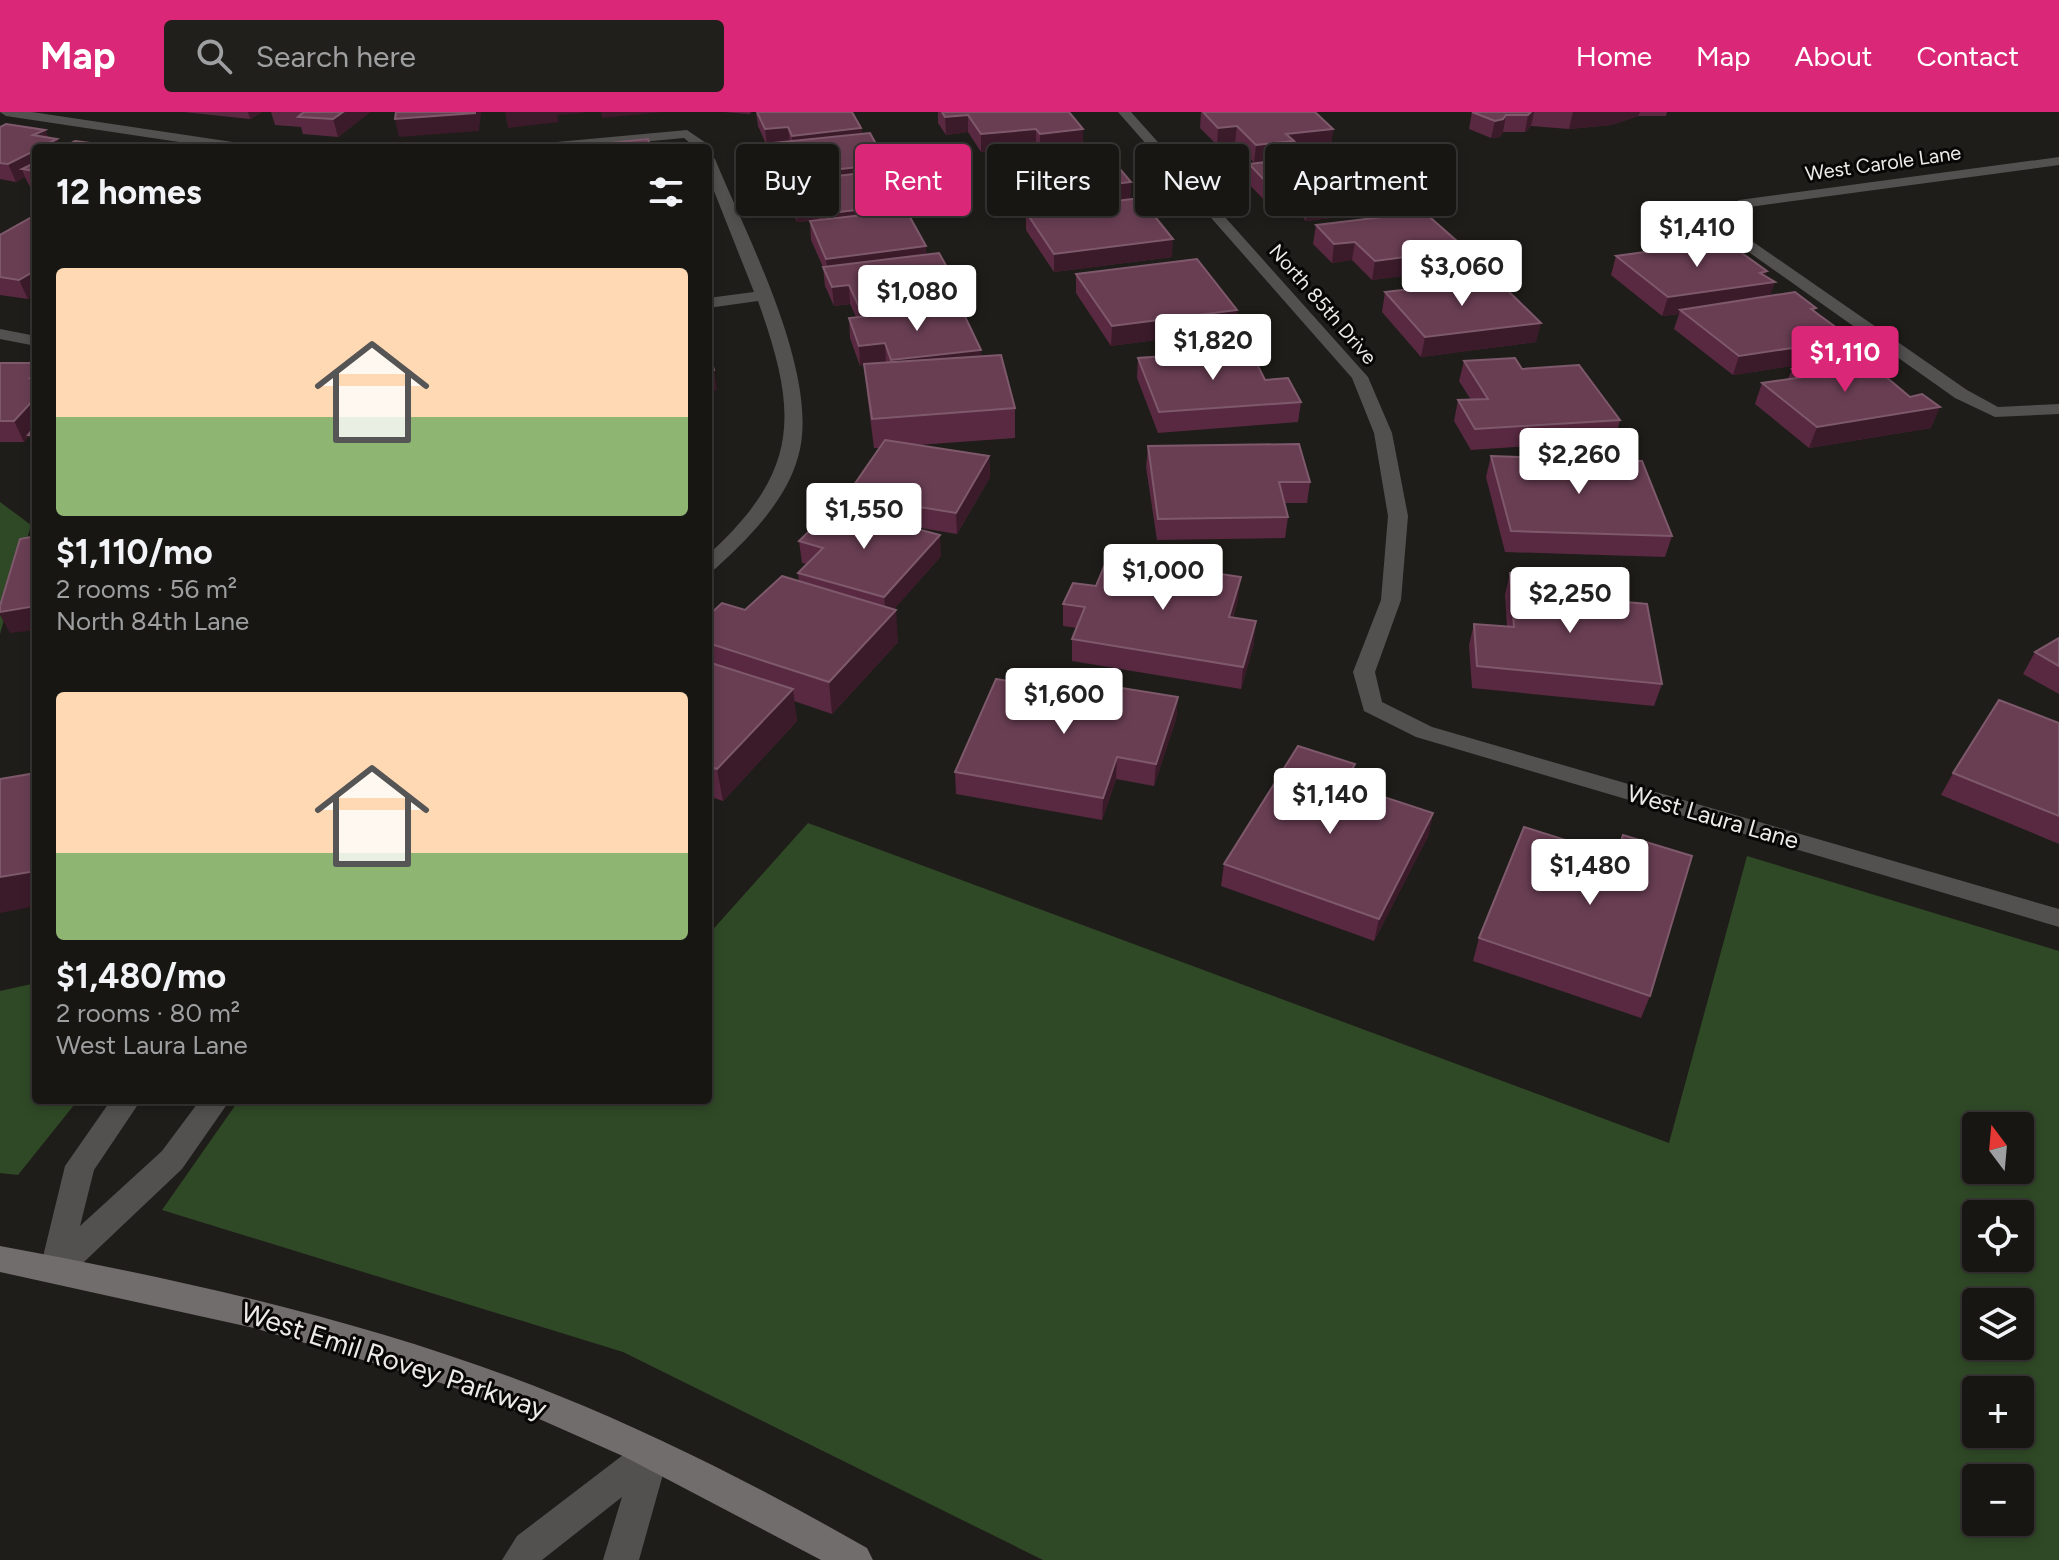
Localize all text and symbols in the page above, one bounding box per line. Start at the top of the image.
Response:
search box [164,20,724,92]
text: Map [40,33,116,79]
icon: search [192,34,236,78]
text: Search here [256,38,416,75]
text: Home [1576,39,1652,73]
text: Map [1696,39,1751,73]
text: About [1795,39,1872,73]
text: Contact [1916,39,2019,73]
street label: West Carole Lane [1804,140,1963,186]
chip: Buy [736,144,839,216]
chip: Rent [855,144,971,216]
chip: Filters [987,144,1119,216]
chip: New [1135,144,1249,216]
chip: Apartment [1265,144,1456,216]
icon: filters [644,170,688,214]
text: 12 homes [56,172,202,213]
pin: $1,410 [1632,201,1762,269]
text: $1,410 [1659,211,1735,243]
street label: North 85th Drive [1264,239,1382,369]
pin: $3,060 [1397,240,1527,308]
text: $3,060 [1420,250,1504,282]
pin: $1,080 [852,265,982,333]
text: $1,080 [876,275,958,307]
pin: $1,820 [1148,314,1278,382]
icon: home [300,320,444,464]
text: $1,820 [1173,324,1253,356]
pin: $1,110 [1780,326,1910,394]
text: $1,110 [1810,336,1880,368]
pin: $2,260 [1514,428,1644,496]
text: $2,260 [1537,438,1621,470]
pin: $1,550 [799,483,929,551]
text: $1,550 [824,493,904,525]
text: $1,110/mo [56,532,213,573]
pin: $1,000 [1098,544,1228,612]
text: $1,000 [1122,554,1204,586]
pin: $2,250 [1505,567,1635,635]
text: 2 rooms · 56 m² [56,573,237,605]
text: $2,250 [1528,577,1612,609]
text: North 84th Lane [56,605,249,637]
pin: $1,600 [999,668,1129,736]
text: $1,600 [1024,678,1104,710]
icon: home [300,744,444,888]
pin: $1,140 [1265,768,1395,836]
text: $1,140 [1292,778,1368,810]
street label: West Laura Lane [1624,778,1802,855]
pin: $1,480 [1525,839,1655,907]
text: $1,480 [1549,849,1631,881]
text: $1,480/mo [56,956,226,997]
text: 2 rooms · 80 m² [56,997,240,1029]
text: West Laura Lane [56,1029,248,1061]
north arrow [1962,1112,2034,1184]
map controls [1962,1112,2034,1536]
button: locate [1962,1200,2034,1272]
button: layers [1962,1288,2034,1360]
street label: West Emil Rovey Parkway [237,1294,551,1426]
button: + [1962,1376,2034,1448]
button: − [1962,1464,2034,1536]

